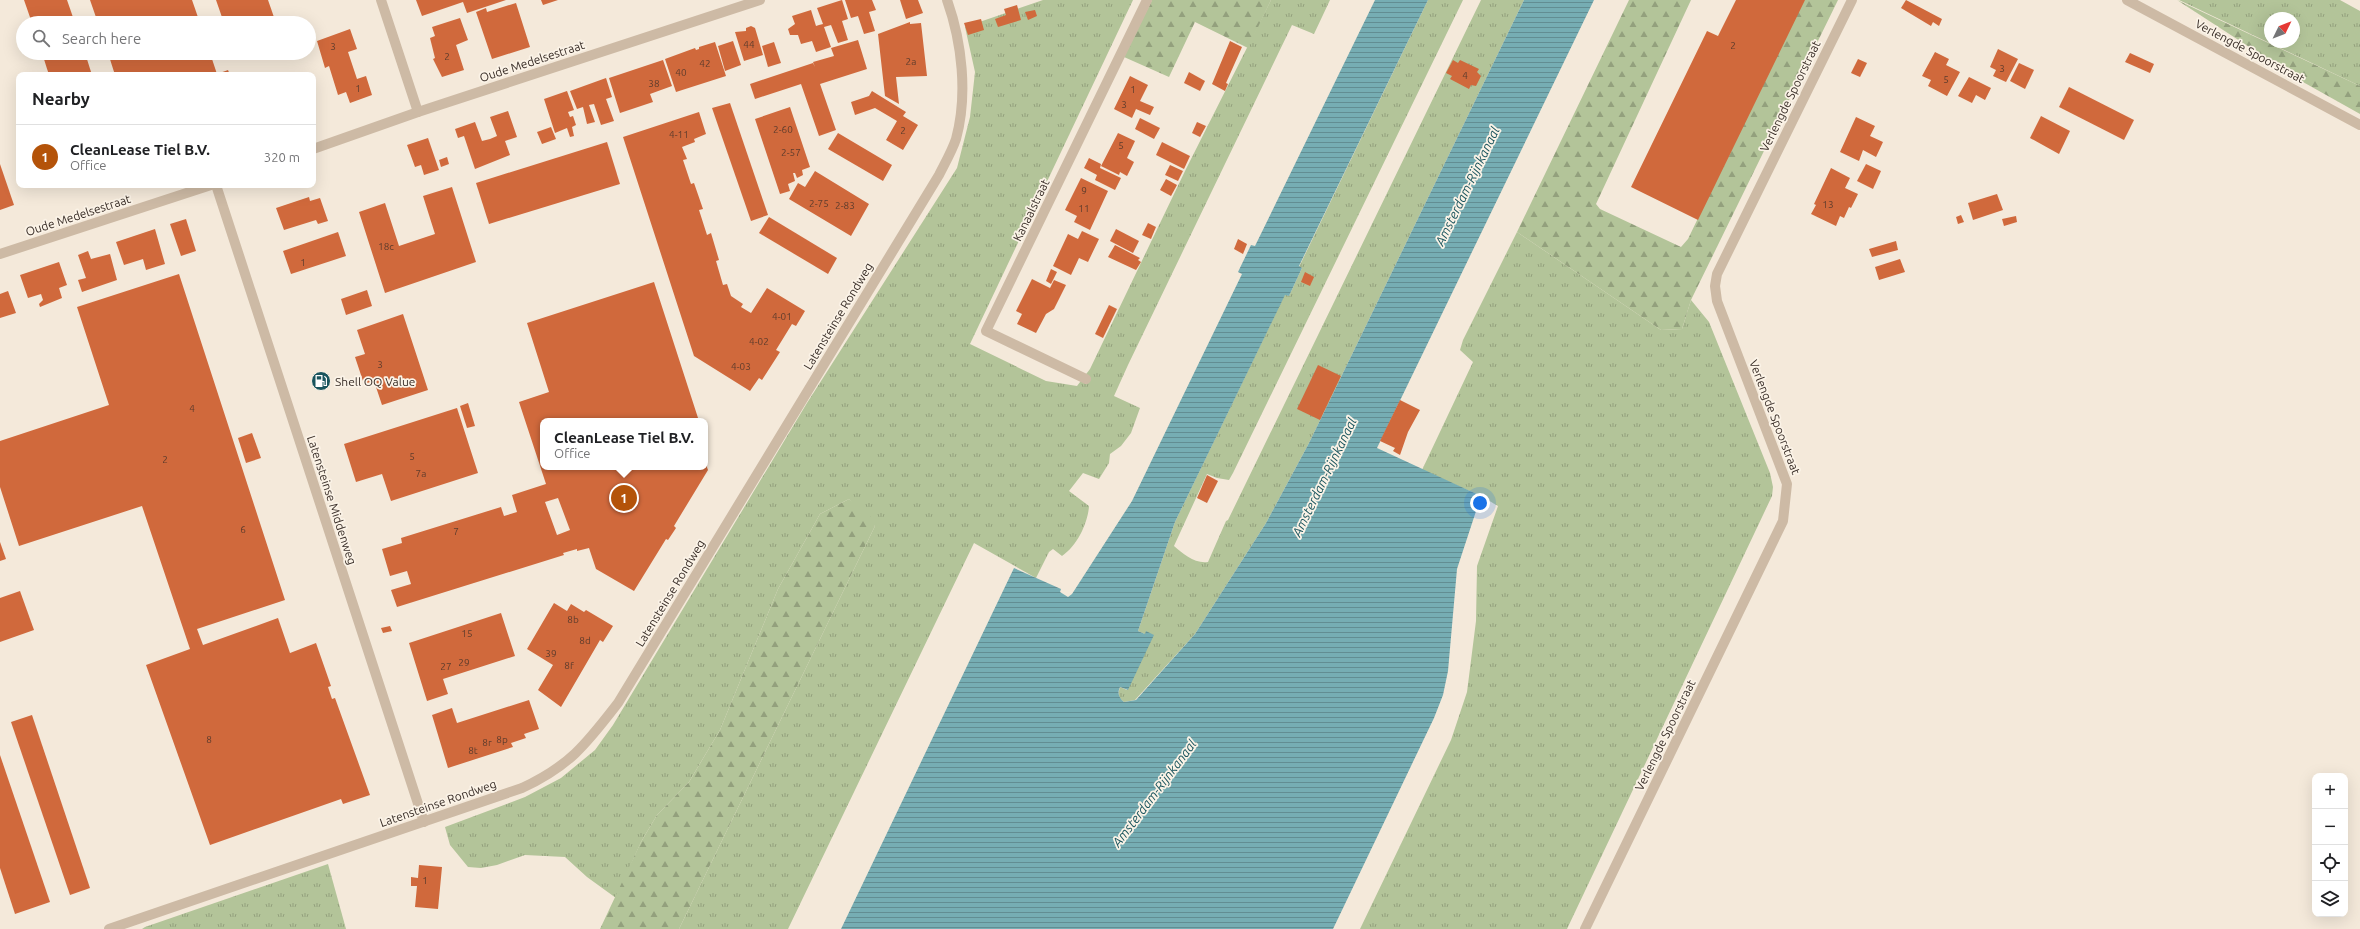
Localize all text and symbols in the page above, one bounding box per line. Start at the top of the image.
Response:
north arrow [2264,12,2300,48]
search box [16,16,316,60]
street label: Verlengde Spoorstraat [2193,17,2307,85]
icon: search [30,27,52,49]
text: Search here [62,30,141,47]
street label: Oude Medelsestraat [478,38,586,84]
street label: Verlengde Spoorstraat [1757,38,1823,154]
house number: 44 [743,39,755,50]
house number: 2 [1730,40,1736,51]
house number: 3 [330,41,336,52]
house number: 2 [444,51,450,62]
house number: 2a [906,56,916,67]
house number: 42 [699,58,711,69]
house number: 3 [1999,63,2005,74]
house number: 40 [675,67,687,78]
house number: 4 [1462,70,1468,81]
house number: 5 [1943,74,1949,85]
house number: 38 [648,78,660,89]
house number: 1 [355,83,361,94]
house number: 1 [1130,84,1136,95]
text: Nearby [32,89,90,108]
house number: 3 [1121,99,1127,110]
house number: 2-60 [773,124,793,135]
water label: Amsterdam-Rijnkanaal [1432,124,1502,248]
house number: 2 [900,125,906,136]
house number: 4-11 [669,129,689,140]
house number: 5 [1118,140,1124,151]
text: CleanLease Tiel B.V. [70,141,210,158]
house number: 2-57 [781,147,801,158]
text: 1 [41,150,49,164]
text: 320 m [264,150,300,164]
text: Office [70,158,106,172]
street label: Kanaalstraat [1010,177,1052,243]
house number: 9 [1081,185,1087,196]
street label: Oude Medelsestraat [24,192,132,238]
house number: 2-75 [809,198,829,209]
house number: 13 [1822,199,1834,210]
house number: 2-83 [835,200,855,211]
house number: 11 [1078,203,1090,214]
house number: 18c [378,241,394,252]
house number: 1 [300,257,306,268]
street label: Latensteinse Rondweg [801,260,875,372]
house number: 4-01 [772,311,792,322]
house number: 4-02 [749,336,769,347]
street label: Verlengde Spoorstraat [1747,358,1803,476]
house number: 3 [377,359,383,370]
house number: 4-03 [731,361,751,372]
fuel station icon: Shell OQ Value [310,370,332,392]
place label: Shell OQ Value [335,375,415,388]
house number: 4 [189,403,195,414]
water label: Amsterdam-Rijnkanaal [1289,415,1359,539]
popup [540,418,708,470]
text: CleanLease Tiel B.V. [554,429,694,446]
street label: Latensteinse Middenweg [305,434,359,566]
text: Office [554,446,590,460]
house number: 5 [409,451,415,462]
house number: 2 [162,454,168,465]
house number: 7a [416,468,426,479]
pin: 1 [611,483,637,513]
your location [1470,493,1490,513]
house number: 6 [240,524,246,535]
house number: 7 [453,526,459,537]
street label: Latensteinse Rondweg [633,537,707,649]
house number: 8b [567,614,579,625]
house number: 15 [461,628,473,639]
house number: 8d [579,635,591,646]
house number: 39 [545,648,557,659]
house number: 29 [458,657,470,668]
house number: 8f [564,660,574,671]
house number: 27 [440,661,452,672]
street label: Verlengde Spoorstraat [1632,677,1698,793]
house number: 8 [206,734,212,745]
house number: 8p [496,734,508,745]
house number: 8r [482,737,492,748]
water label: Amsterdam-Rijnkanaal [1109,737,1199,850]
house number: 8t [468,745,478,756]
map controls [2312,773,2348,917]
button: + [2312,773,2348,809]
street label: Latensteinse Rondweg [378,777,498,829]
button: − [2312,809,2348,845]
button: locate [2312,845,2348,881]
house number: 1 [422,875,428,886]
button: layers [2312,881,2348,917]

